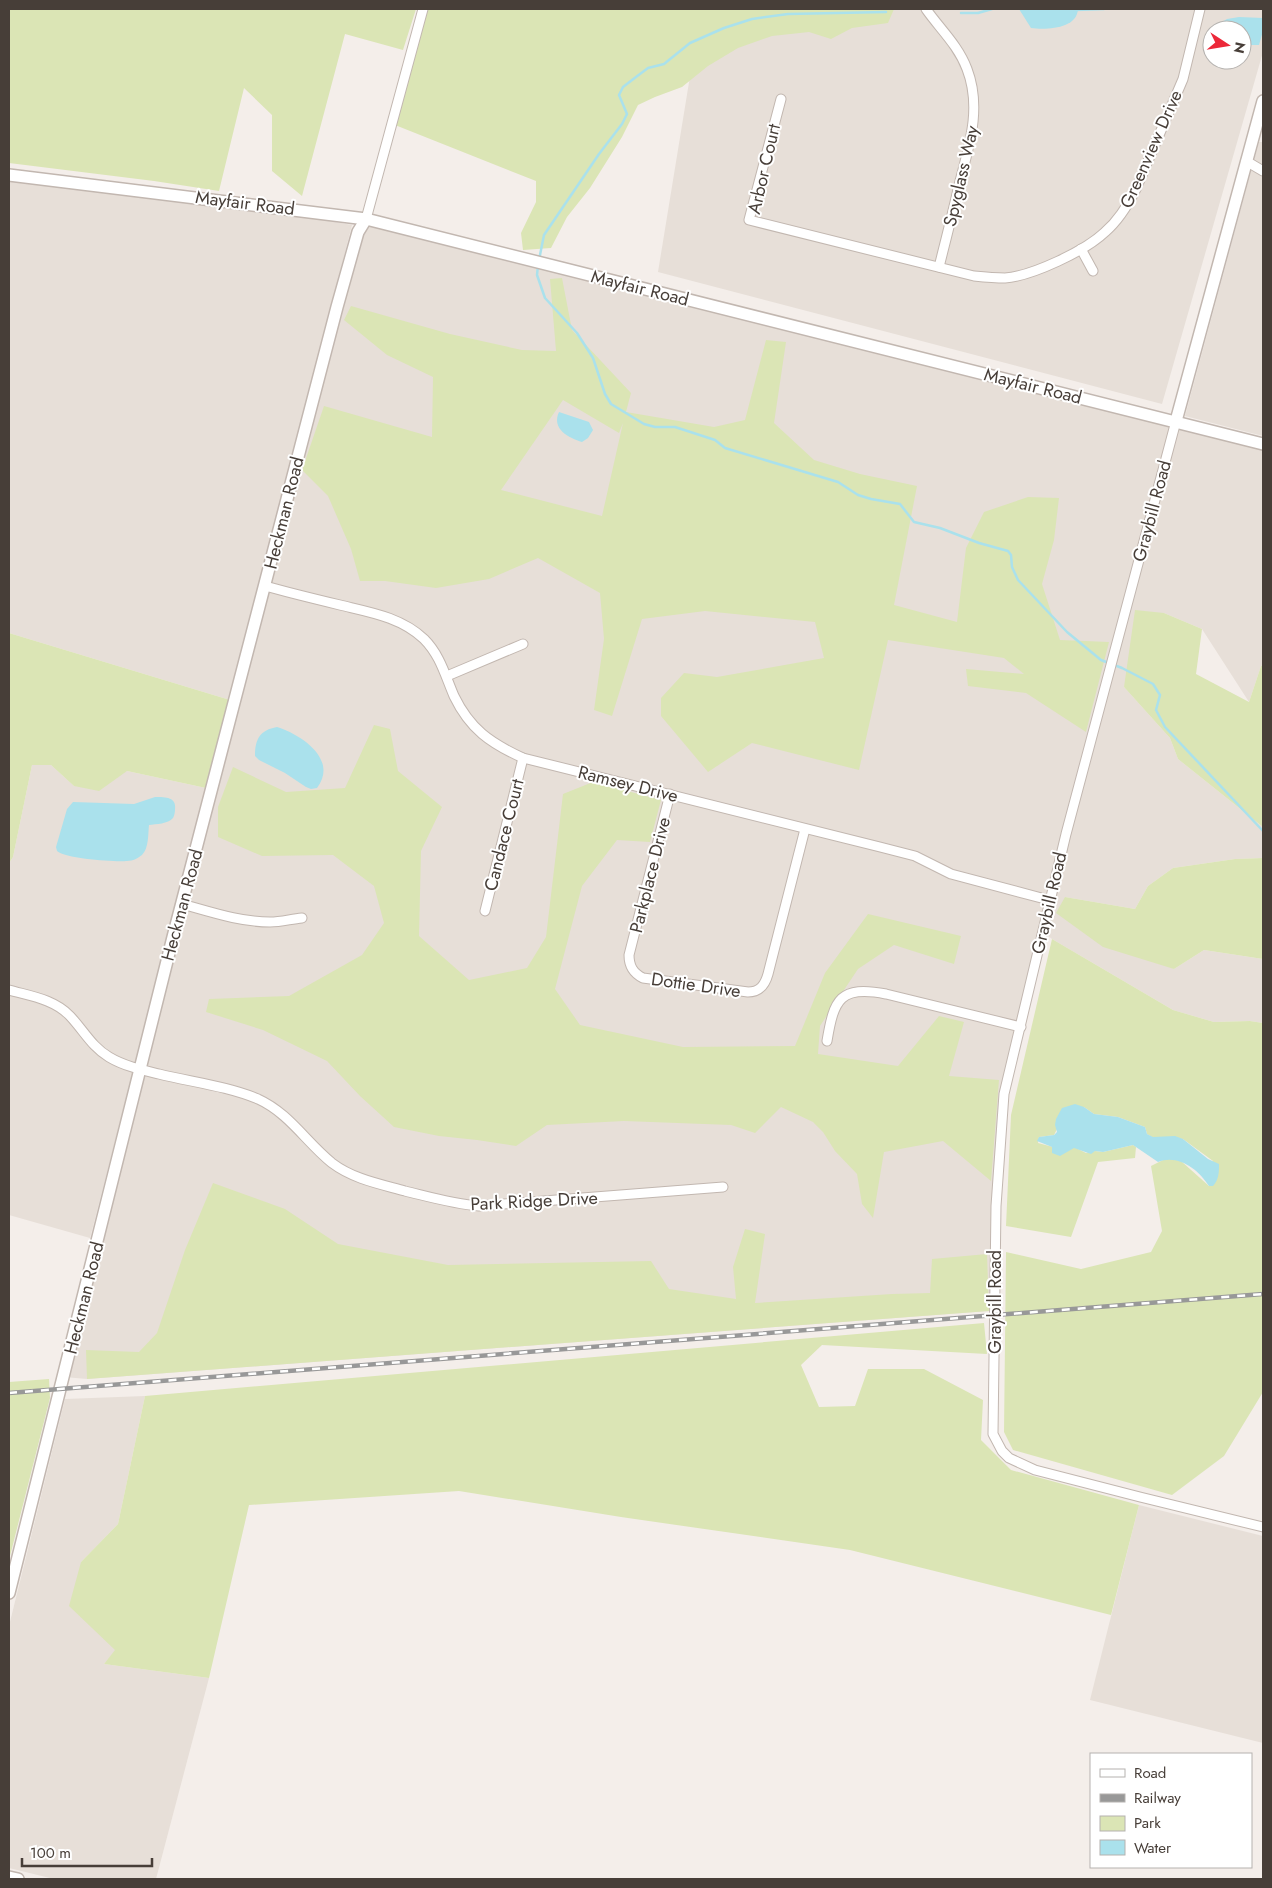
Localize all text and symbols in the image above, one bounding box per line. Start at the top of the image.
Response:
north arrow [1202,20,1252,70]
text: N [1229,40,1251,55]
street label: Greenview Drive [1113,86,1189,212]
street label: Arbor Court [741,121,787,217]
street label: Spyglass Way [937,123,985,229]
street label: Mayfair Road [194,184,296,222]
street label: Mayfair Road [588,263,692,313]
street label: Mayfair Road [981,361,1085,411]
street label: Heckman Road [257,454,311,572]
street label: Graybill Road [1126,457,1178,565]
street label: Ramsey Drive [575,759,681,809]
street label: Candace Court [478,776,531,894]
street label: Parkplace Drive [623,814,677,936]
street label: Heckman Road [155,846,209,964]
street label: Graybill Road [1025,849,1073,957]
street label: Dottie Drive [650,966,742,1004]
street label: Park Ridge Drive [470,1185,598,1217]
street label: Heckman Road [57,1239,111,1357]
street label: Graybill Road [982,1250,1008,1354]
legend [1090,1753,1252,1868]
text: Road [1134,1762,1166,1784]
text: Railway [1134,1787,1181,1809]
text: Park [1134,1812,1161,1834]
scale bar [22,1836,152,1868]
text: Water [1134,1837,1172,1859]
text: 100 m [30,1842,71,1864]

